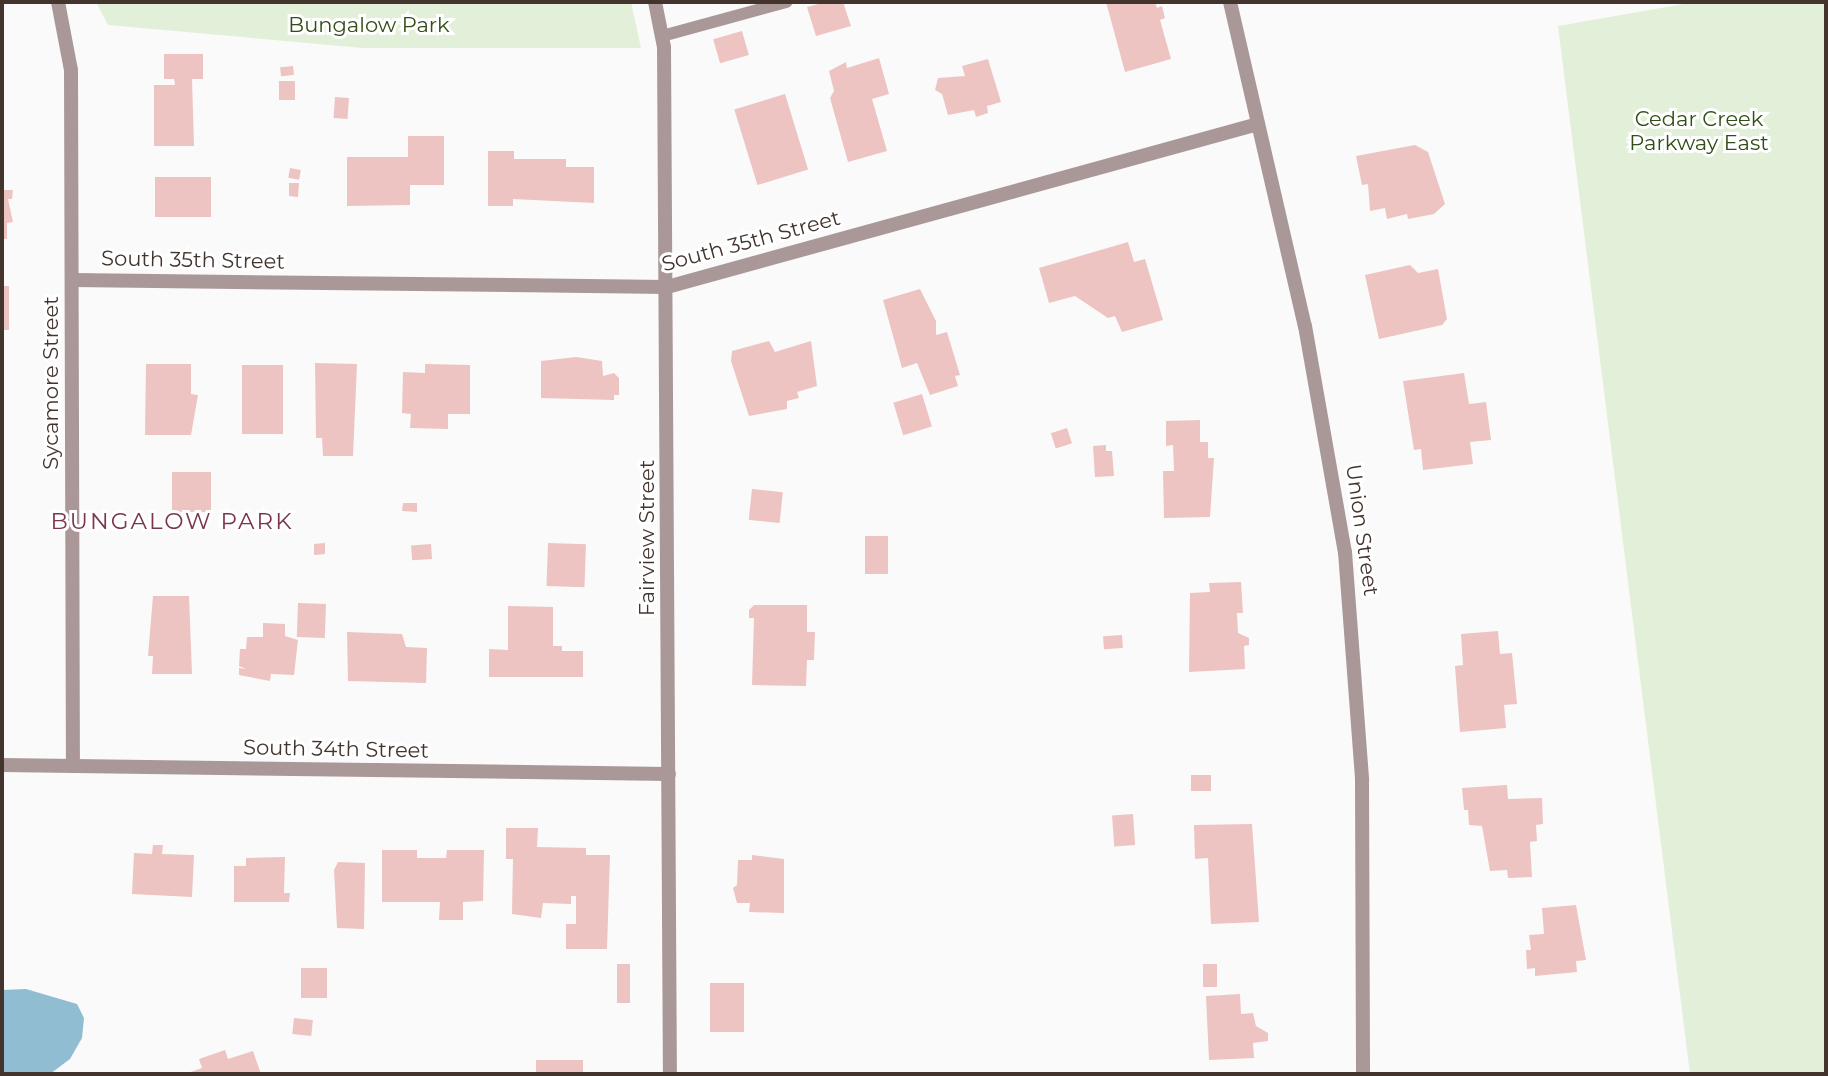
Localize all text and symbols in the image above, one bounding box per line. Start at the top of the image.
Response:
park label: Bungalow Park [288,12,450,38]
park label: Cedar Creek Parkway East [1629,106,1769,156]
street label: South 35th Street [659,205,843,277]
street label: South 35th Street [101,246,285,274]
street label: Sycamore Street [38,296,64,470]
street label: Fairview Street [634,460,660,616]
street label: Union Street [1340,462,1384,598]
district label: BUNGALOW PARK [52,507,292,535]
street label: South 34th Street [243,735,429,763]

